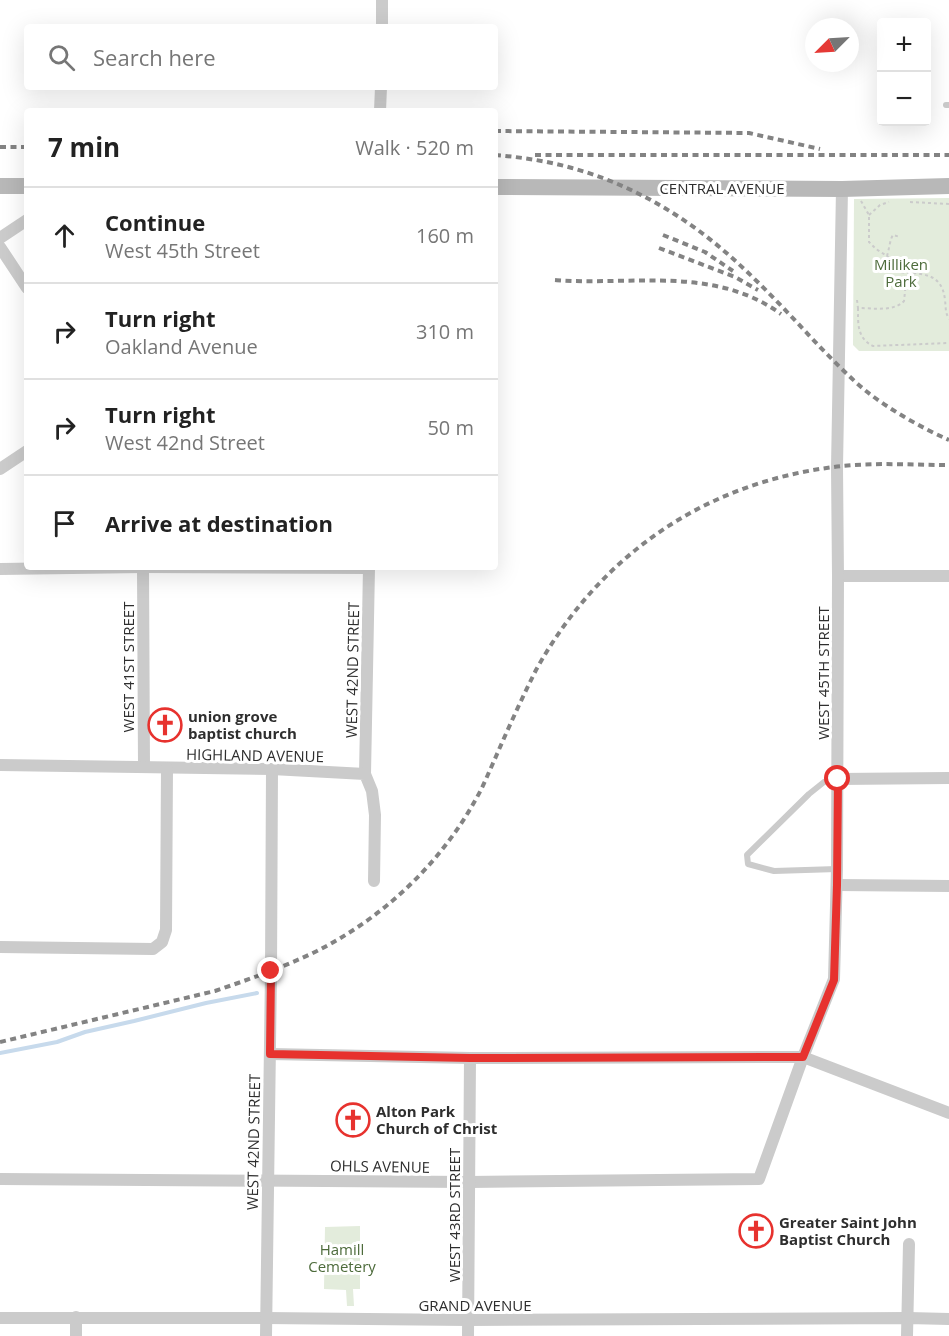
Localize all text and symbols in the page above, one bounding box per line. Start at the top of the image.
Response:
north arrow [805,18,859,72]
map controls [877,18,931,126]
button: + [877,18,931,72]
search box [24,24,498,90]
icon: search [45,41,78,74]
text: Search here [93,42,216,72]
button: − [877,72,931,126]
text: 7 min [48,129,120,165]
text: Walk · 520 m [355,134,474,161]
street label: CENTRAL AVENUE [659,178,785,198]
text: Continue [105,207,205,237]
icon: ahead [48,219,81,252]
text: 160 m [416,222,474,249]
text: West 45th Street [105,237,260,264]
park label: Milliken Park [874,254,928,291]
text: Turn right [105,303,216,333]
icon: right [48,315,81,348]
text: 310 m [416,318,474,345]
text: Oakland Avenue [105,333,258,360]
text: Turn right [105,399,216,429]
icon: right [48,411,81,444]
text: 50 m [427,414,474,441]
text: West 42nd Street [105,429,265,456]
icon: arrive [48,507,81,540]
text: Arrive at destination [105,508,333,538]
street label: WEST 41ST STREET [118,601,138,732]
street label: WEST 42ND STREET [341,601,363,738]
street label: WEST 45TH STREET [813,605,833,740]
place label: union grove baptist church [188,706,297,743]
church icon: union grove baptist church [147,707,183,743]
street label: HIGHLAND AVENUE [186,744,324,766]
route start [824,765,850,791]
route end [257,957,283,983]
street label: WEST 42ND STREET [242,1073,264,1210]
place label: Alton Park Church of Christ [376,1101,498,1138]
church icon: Alton Park Church of Christ [335,1102,371,1138]
street label: WEST 43RD STREET [444,1147,464,1282]
street label: OHLS AVENUE [330,1155,430,1177]
place label: Greater Saint John Baptist Church [779,1212,917,1249]
church icon: Greater Saint John Baptist Church [738,1213,774,1249]
park label: Hamill Cemetery [308,1239,376,1276]
street label: GRAND AVENUE [418,1295,532,1315]

